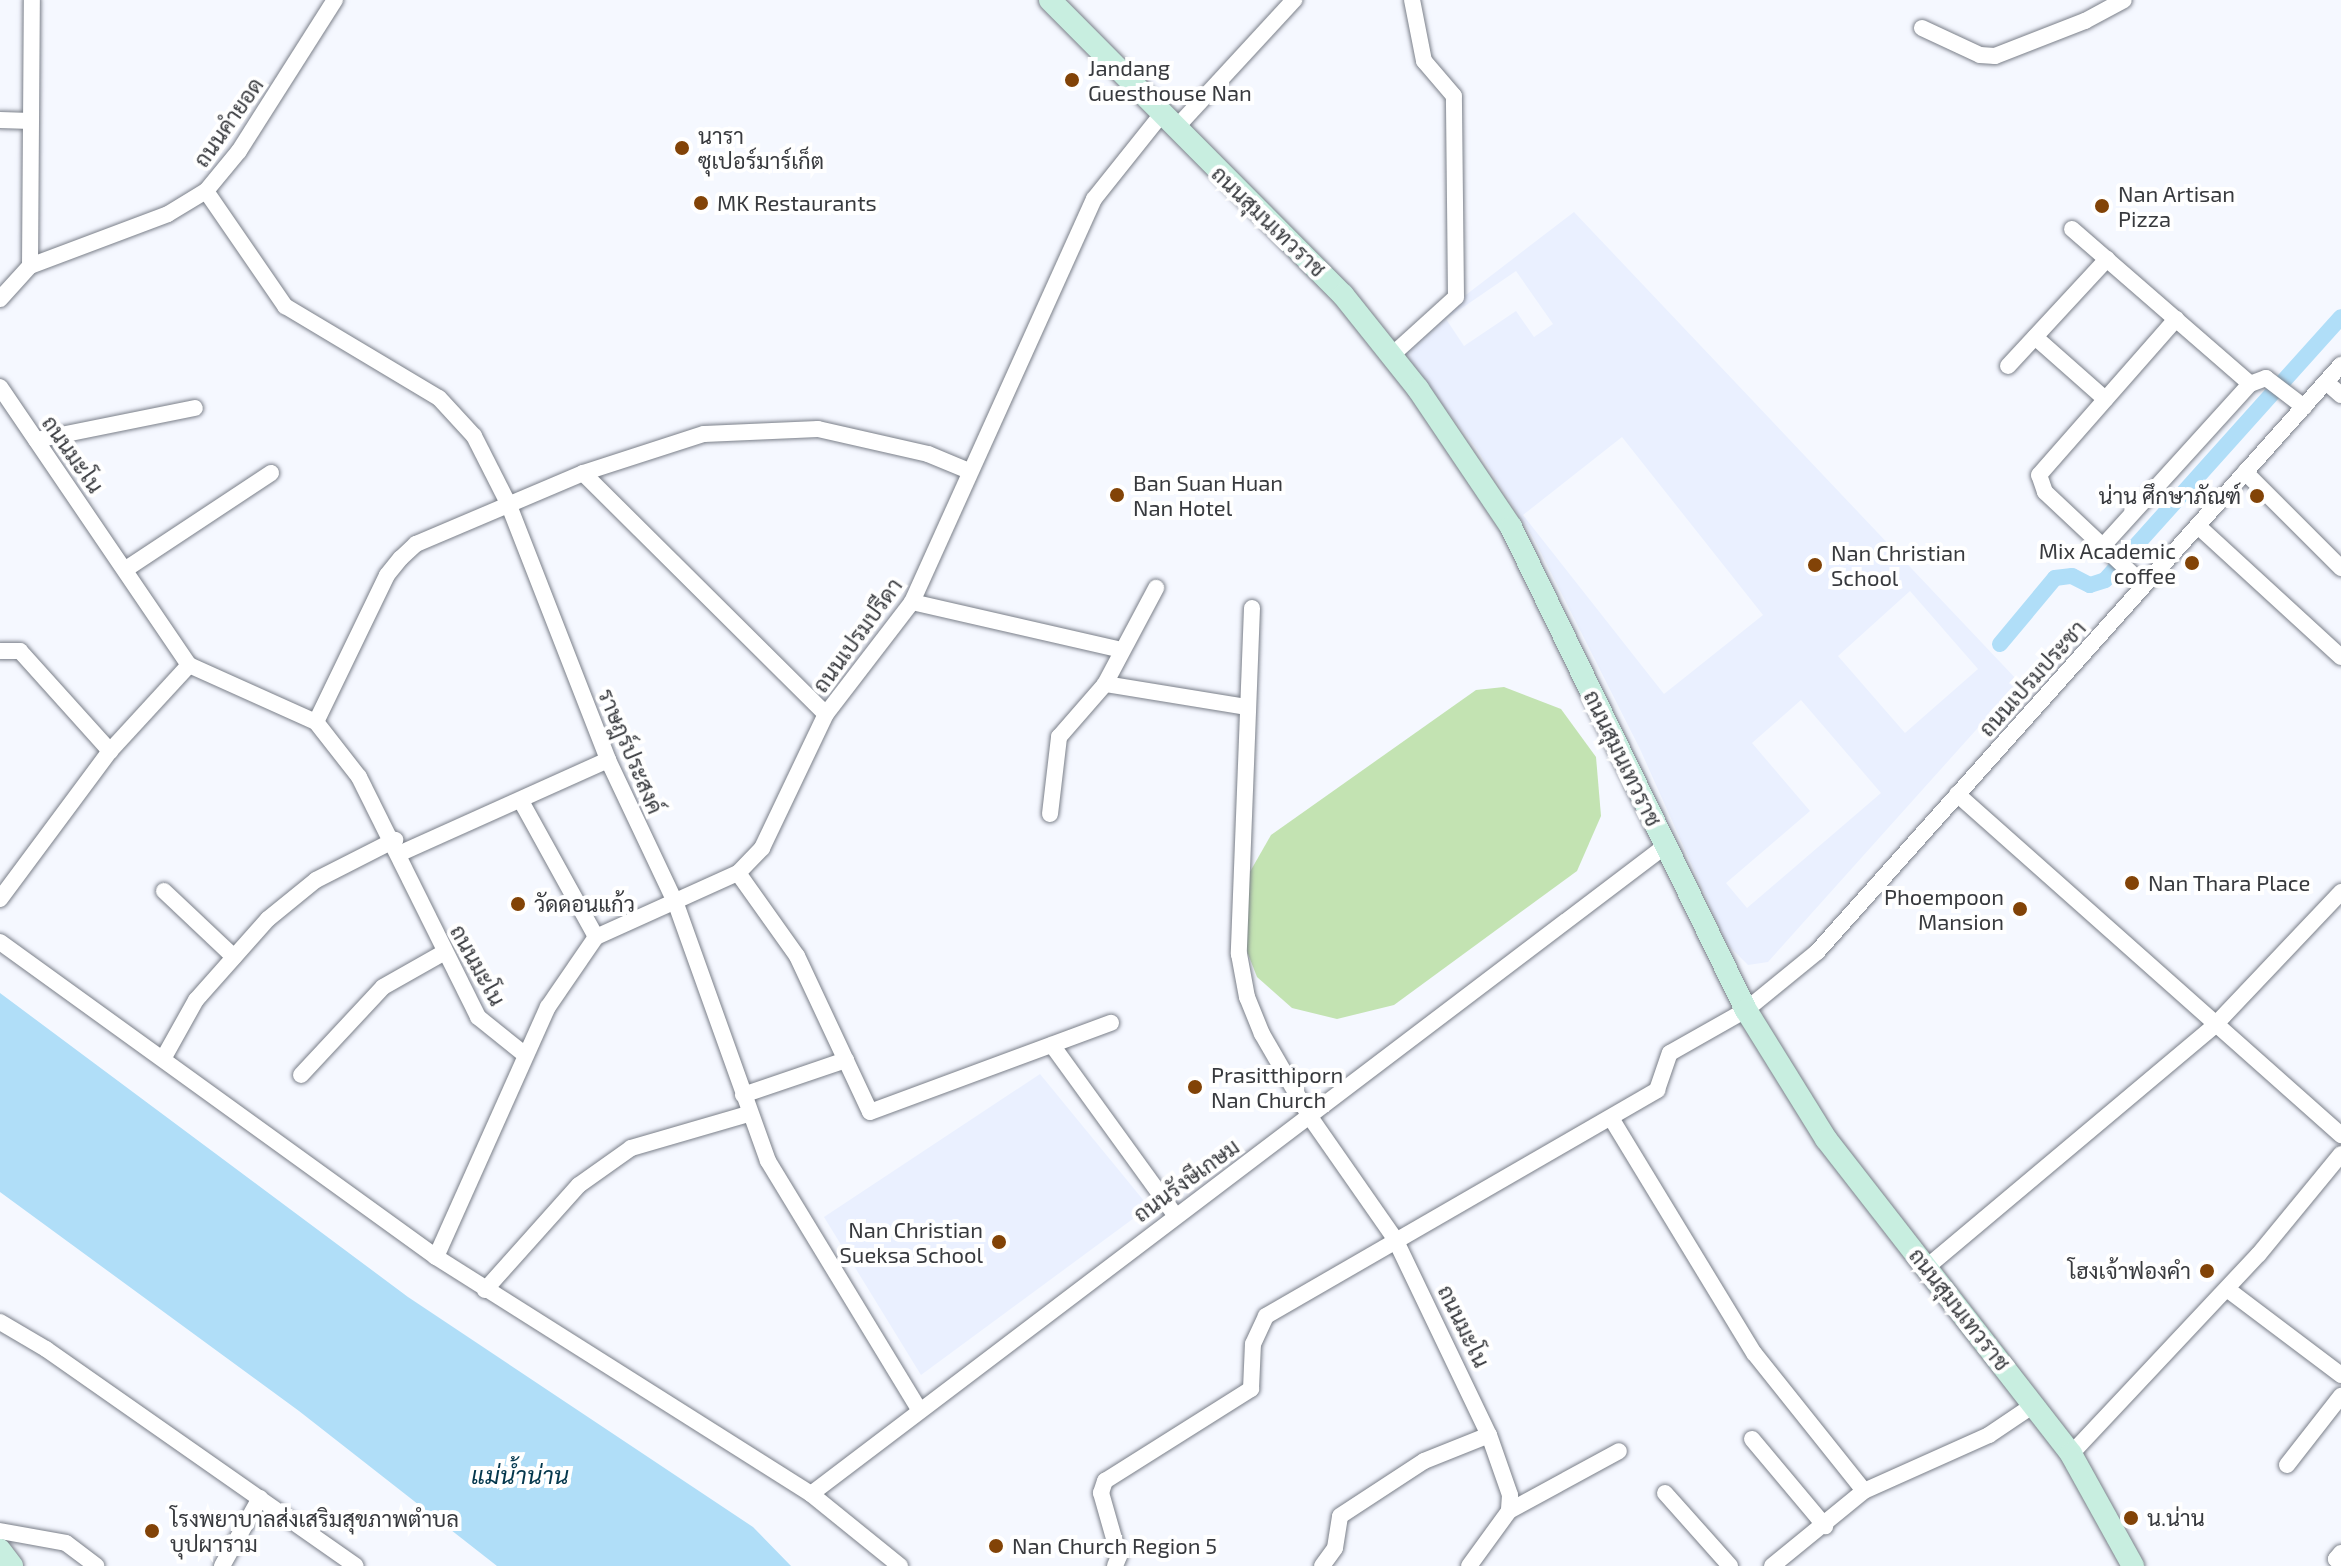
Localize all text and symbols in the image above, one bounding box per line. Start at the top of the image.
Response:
place label: Jandang Guesthouse Nan [1088,54,1252,106]
marker: Jandang Guesthouse Nan [1063,71,1081,89]
street label: ถนนคำยอด [188,72,268,172]
place label: นารา ซุเปอร์มาร์เก็ต [698,122,824,174]
marker: นารา ซุเปอร์มาร์เก็ต [673,139,691,157]
street label: ถนนสุมนเทวราช [1206,160,1332,282]
place label: Nan Artisan Pizza [2118,180,2236,232]
place label: MK Restaurants [717,190,877,216]
marker: MK Restaurants [692,194,710,212]
marker: Nan Artisan Pizza [2093,197,2111,215]
street label: ถนนมะโน [37,410,109,498]
place label: Ban Suan Huan Nan Hotel [1133,469,1283,520]
place label: น่าน ศึกษาภัณฑ์ [2099,483,2241,509]
marker: Ban Suan Huan Nan Hotel [1108,486,1126,504]
marker: น่าน ศึกษาภัณฑ์ [2248,487,2266,505]
place label: Mix Academic coffee [2038,537,2176,588]
place label: Nan Christian School [1831,539,1966,590]
marker: Mix Academic coffee [2183,554,2201,572]
marker: Nan Christian School [1806,556,1824,574]
street label: ถนนเปรมปรีดา [807,573,907,697]
street label: ถนนเปรมประชา [1973,615,2091,741]
street label: ราษฎร์ประสงค์ [593,685,669,817]
street label: ถนนสุมนเทวราช [1579,686,1667,830]
place label: Nan Thara Place [2148,870,2311,896]
marker: Nan Thara Place [2123,874,2141,892]
place label: Phoempoon Mansion [1884,883,2004,934]
place label: วัดดอนแก้ว [534,891,635,917]
marker: วัดดอนแก้ว [509,895,527,913]
marker: Phoempoon Mansion [2011,900,2029,918]
street label: ถนนมะโน [445,920,511,1010]
place label: Prasitthiporn Nan Church [1211,1061,1343,1112]
marker: Prasitthiporn Nan Church [1186,1078,1204,1096]
street label: ถนนรังษีเกษม [1128,1133,1244,1227]
place label: Nan Christian Sueksa School [840,1216,983,1268]
marker: Nan Christian Sueksa School [990,1233,1008,1251]
street label: ถนนสุมนเทวราช [1904,1242,2016,1376]
place label: โฮงเจ้าฟองคำ [2068,1258,2191,1284]
marker: โฮงเจ้าฟองคำ [2198,1262,2216,1280]
street label: ถนนมะโน [1433,1280,1495,1372]
water label: แม่น้ำน่าน [471,1461,569,1489]
place label: โรงพยาบาลส่งเสริมสุขภาพตำบล บุปผาราม [170,1505,459,1556]
place label: น.น่าน [2147,1505,2205,1531]
marker: น.น่าน [2122,1509,2140,1527]
marker: โรงพยาบาลส่งเสริมสุขภาพตำบล บุปผาราม [141,1520,163,1542]
place label: Nan Church Region 5 [1012,1533,1217,1559]
marker: Nan Church Region 5 [987,1537,1005,1555]

